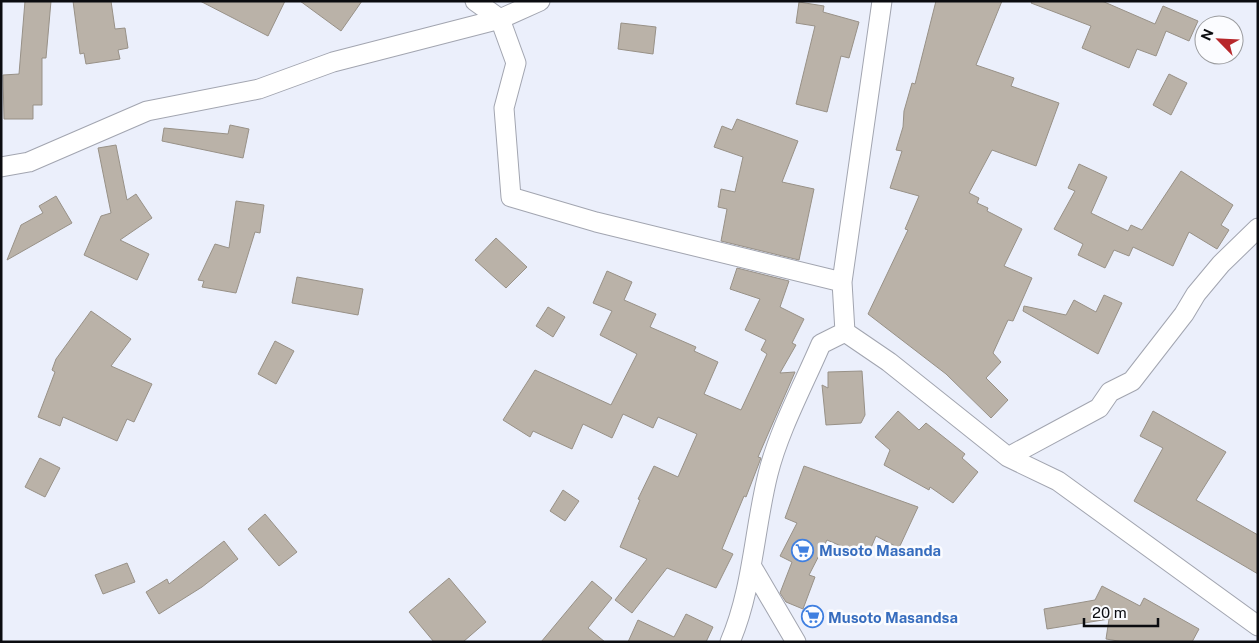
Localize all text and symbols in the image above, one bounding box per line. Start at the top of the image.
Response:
north arrow [1194,15,1244,65]
text: N [1198,26,1217,43]
supermarket icon: Musoto Masanda [791,538,815,562]
place label: Musoto Masanda [819,542,941,559]
scale bar [1084,596,1158,628]
text: 20 m [1092,604,1127,621]
supermarket icon: Musoto Masandsa [800,605,824,629]
place label: Musoto Masandsa [828,609,958,626]

